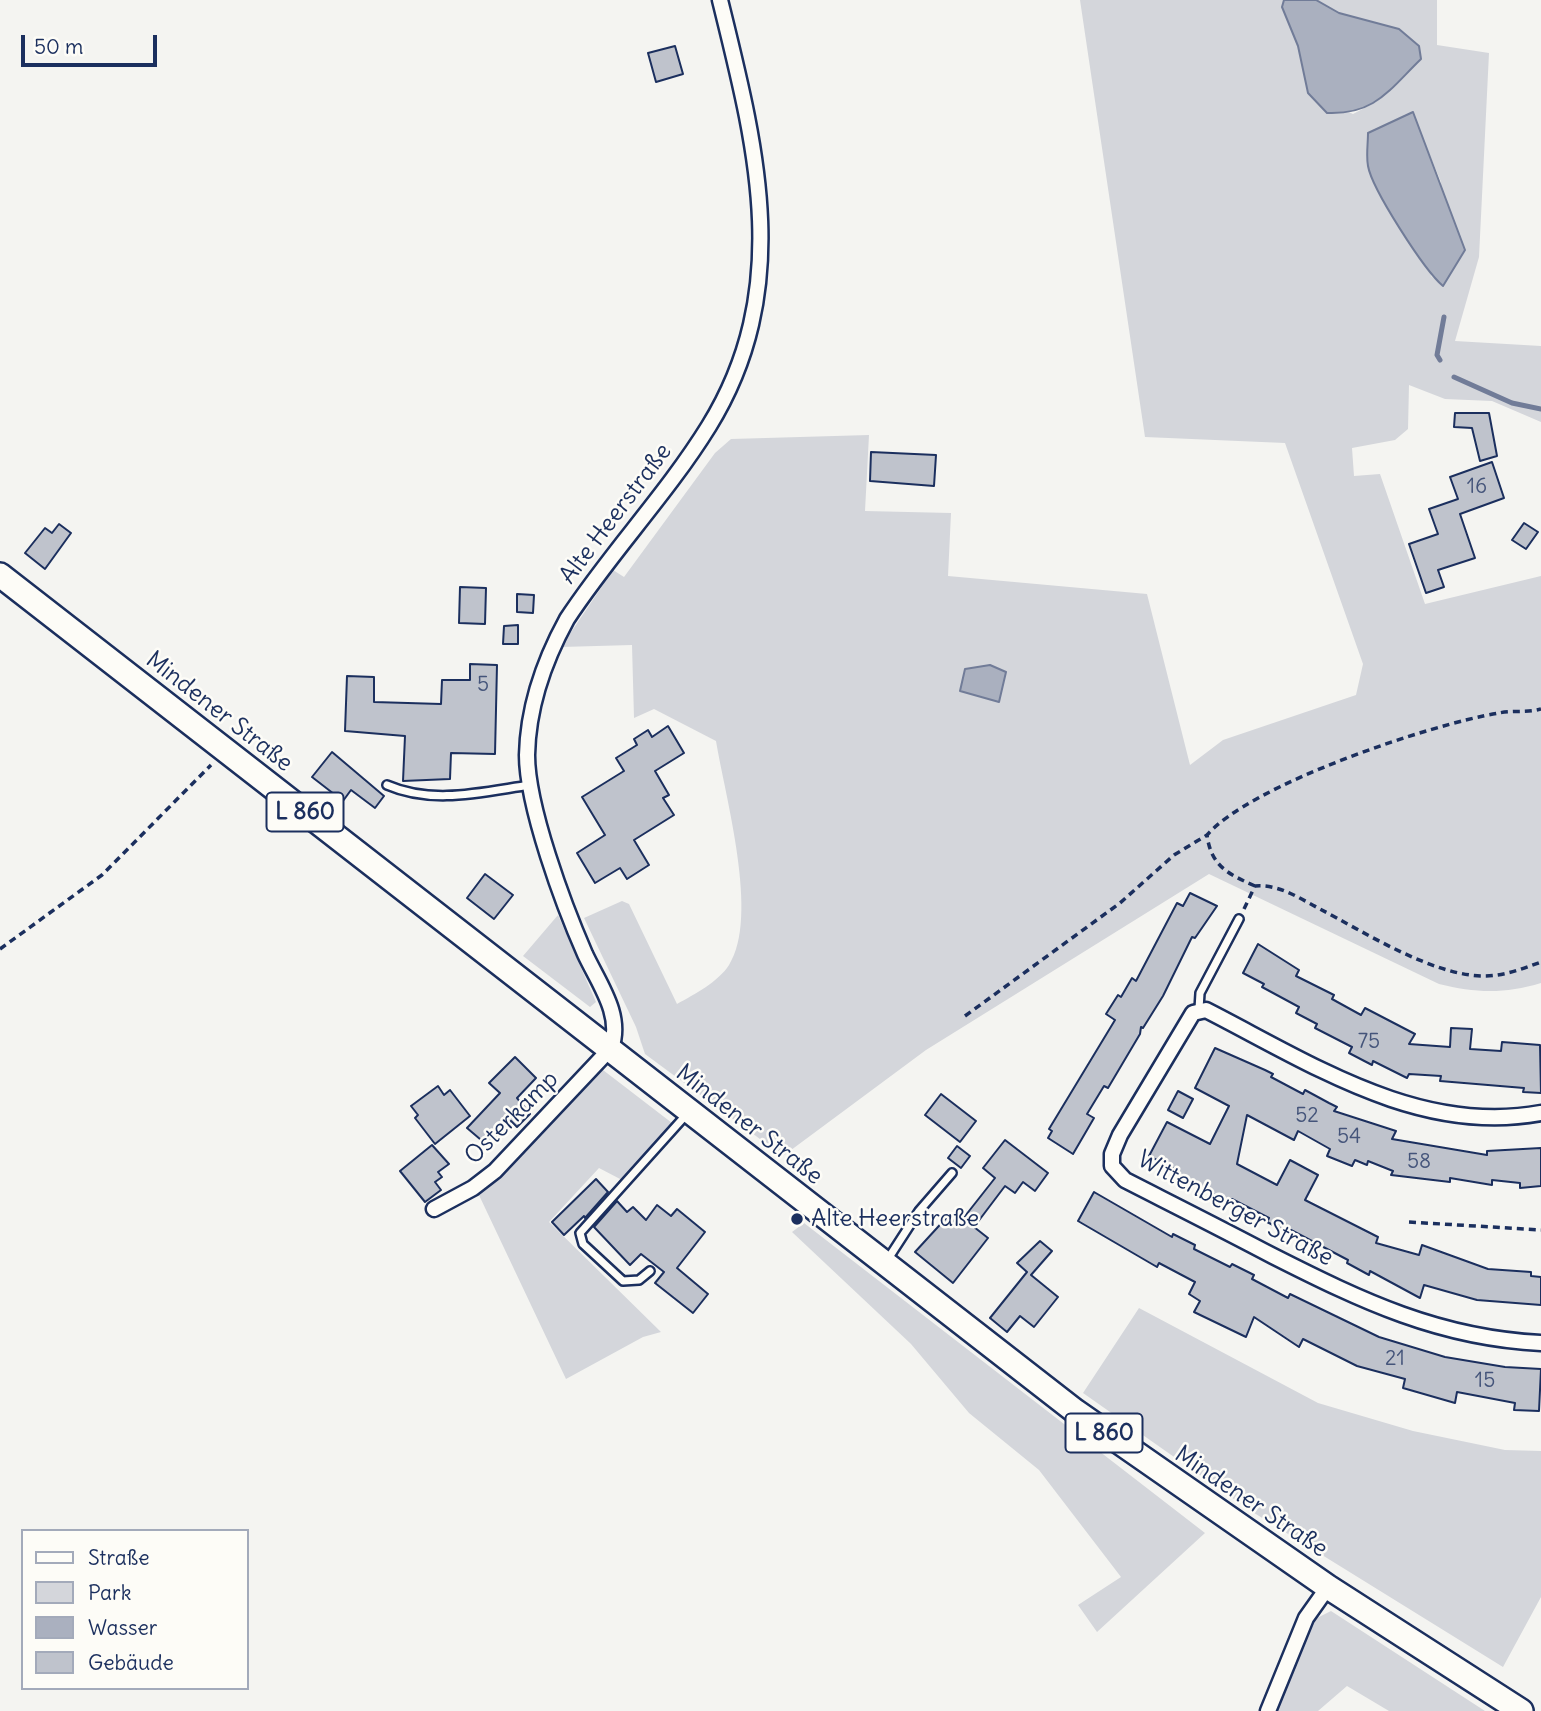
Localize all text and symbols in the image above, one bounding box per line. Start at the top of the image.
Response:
scale bar [24,21,161,65]
text: 50 m [34,33,83,60]
street label: Alte Heerstraße [554,438,678,590]
house number: 16 [1467,474,1487,500]
street label: Mindener Straße [140,646,298,778]
house number: 5 [477,672,489,698]
road number: L 860 [266,792,344,832]
house number: 75 [1358,1029,1380,1055]
street label: Mindener Straße [670,1059,828,1191]
street label: Osterkamp [459,1065,565,1171]
house number: 52 [1295,1103,1319,1129]
house number: 54 [1337,1124,1361,1150]
street label: Wittenberger Straße [1132,1145,1338,1273]
house number: 58 [1407,1149,1431,1175]
place label: Alte Heerstraße [811,1205,979,1233]
marker: Alte Heerstraße [789,1211,805,1227]
house number: 21 [1385,1346,1405,1372]
house number: 15 [1475,1368,1495,1394]
road number: L 860 [1066,1414,1142,1452]
street label: Mindener Straße [1169,1440,1333,1564]
legend [21,1529,248,1690]
text: Straße [88,1544,149,1571]
text: Park [88,1579,131,1606]
text: Wasser [88,1614,157,1641]
text: Gebäude [88,1649,174,1676]

